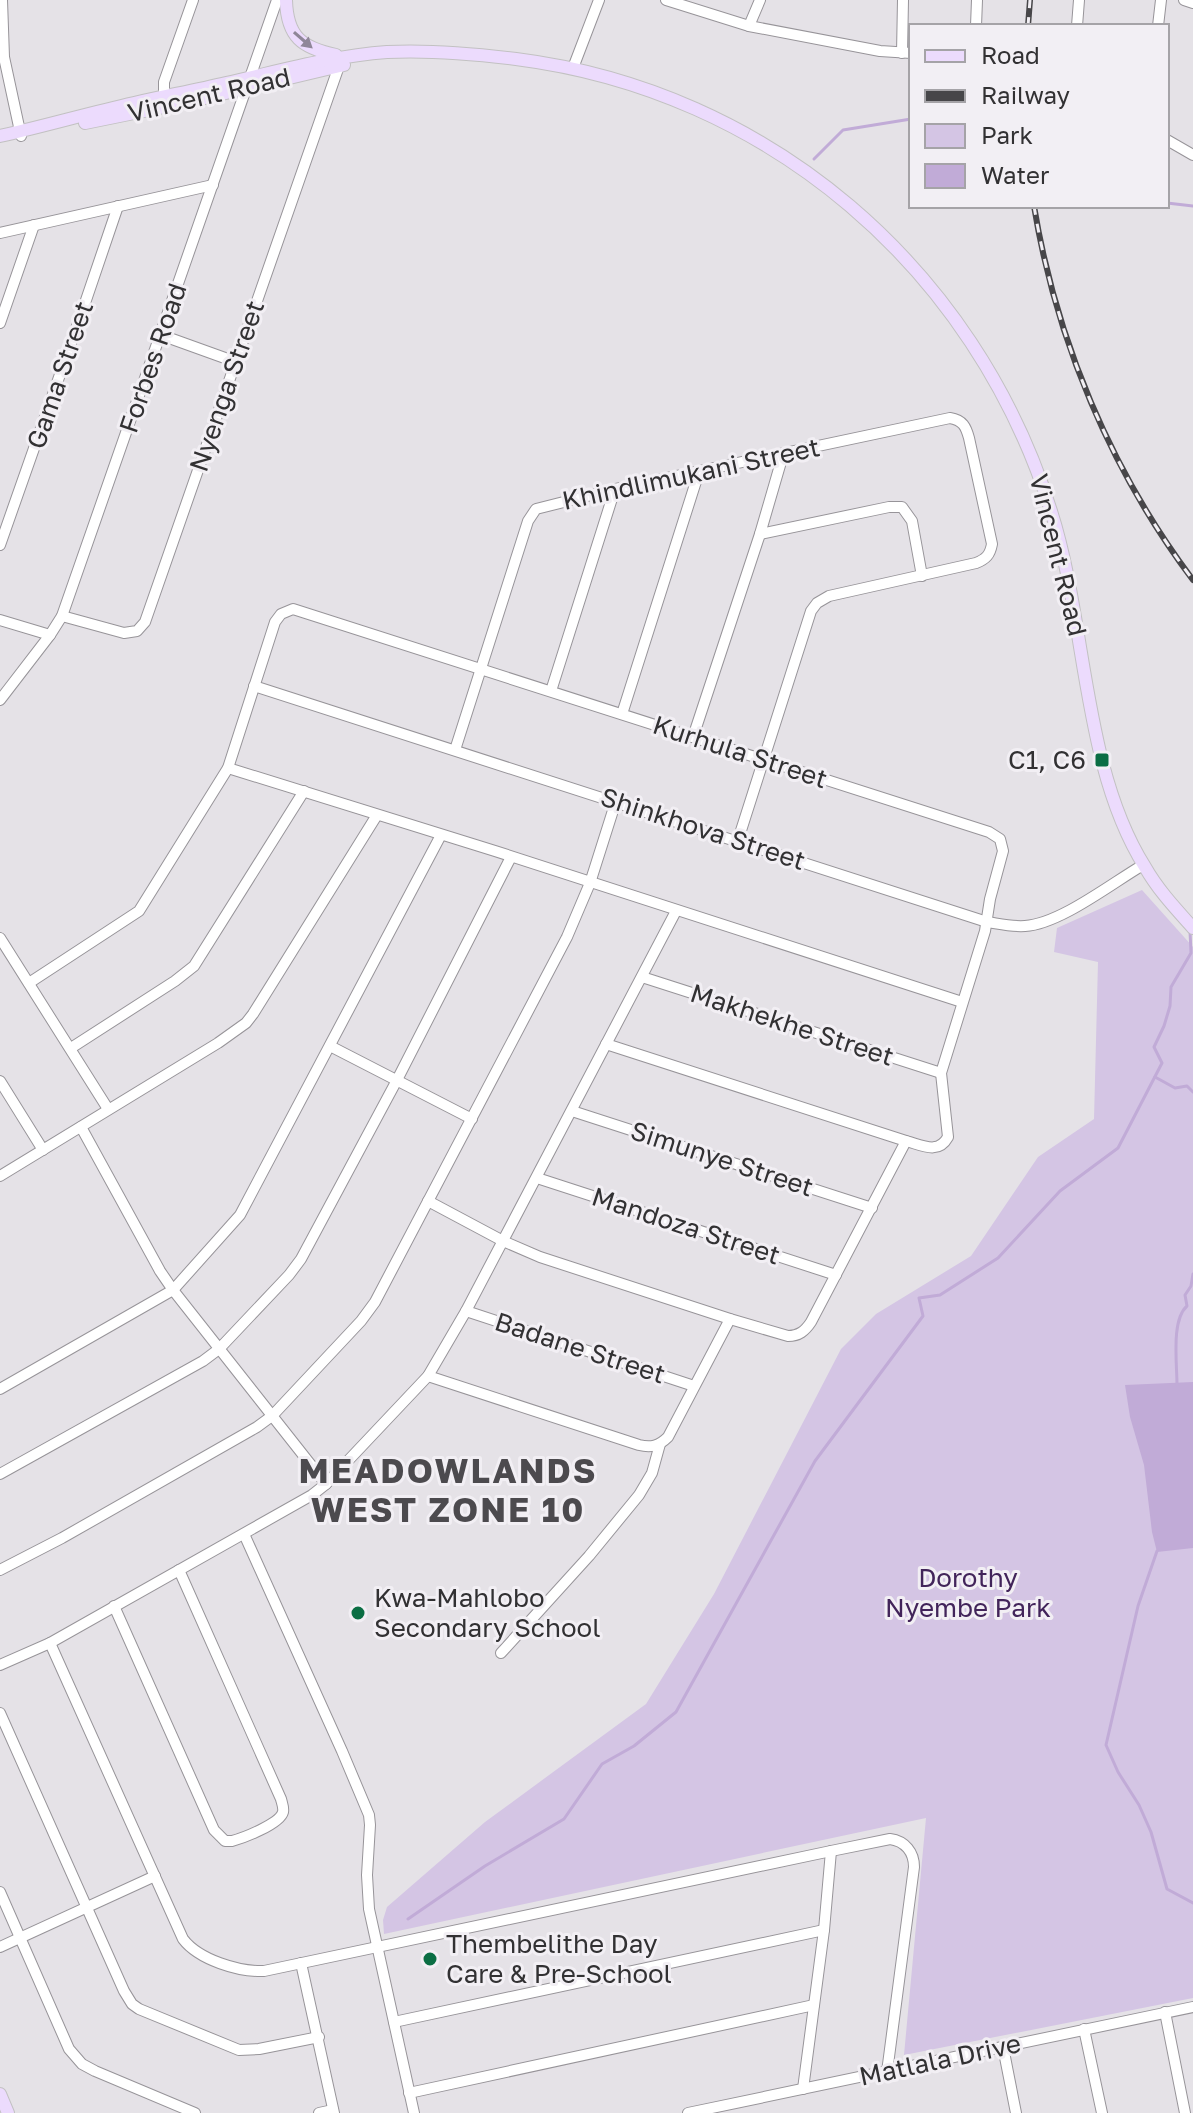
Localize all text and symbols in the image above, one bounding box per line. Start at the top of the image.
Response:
legend [909,24,1169,208]
one-way arrow [292,31,312,48]
text: Road [981,40,1040,69]
street label: Vincent Road [125,61,293,128]
text: Railway [981,80,1070,109]
text: Park [981,120,1033,149]
text: Water [981,160,1049,189]
street label: Forbes Road [112,279,193,437]
street label: Nyenga Street [183,296,270,476]
street label: Gama Street [20,297,99,453]
street label: Khindlimukani Street [559,431,822,516]
street label: Vincent Road [1023,471,1094,639]
street label: Kurhula Street [649,709,831,794]
place label: C1, C6 [1008,744,1086,775]
marker: C1, C6 [1093,751,1111,769]
street label: Shinkhova Street [597,781,809,876]
street label: Makhekhe Street [687,977,898,1072]
street label: Simunye Street [627,1114,817,1203]
street label: Mandoza Street [588,1180,784,1271]
street label: Badane Street [491,1305,669,1390]
district label: MEADOWLANDS WEST ZONE 10 [298,1450,598,1529]
park label: Dorothy Nyembe Park [885,1562,1051,1623]
place label: Kwa-Mahlobo Secondary School [374,1582,600,1643]
marker: Kwa-Mahlobo Secondary School [349,1604,367,1622]
place label: Thembelithe Day Care & Pre-School [446,1928,672,1989]
marker: Thembelithe Day Care & Pre-School [421,1950,439,1968]
street label: Matlala Drive [856,2027,1023,2092]

